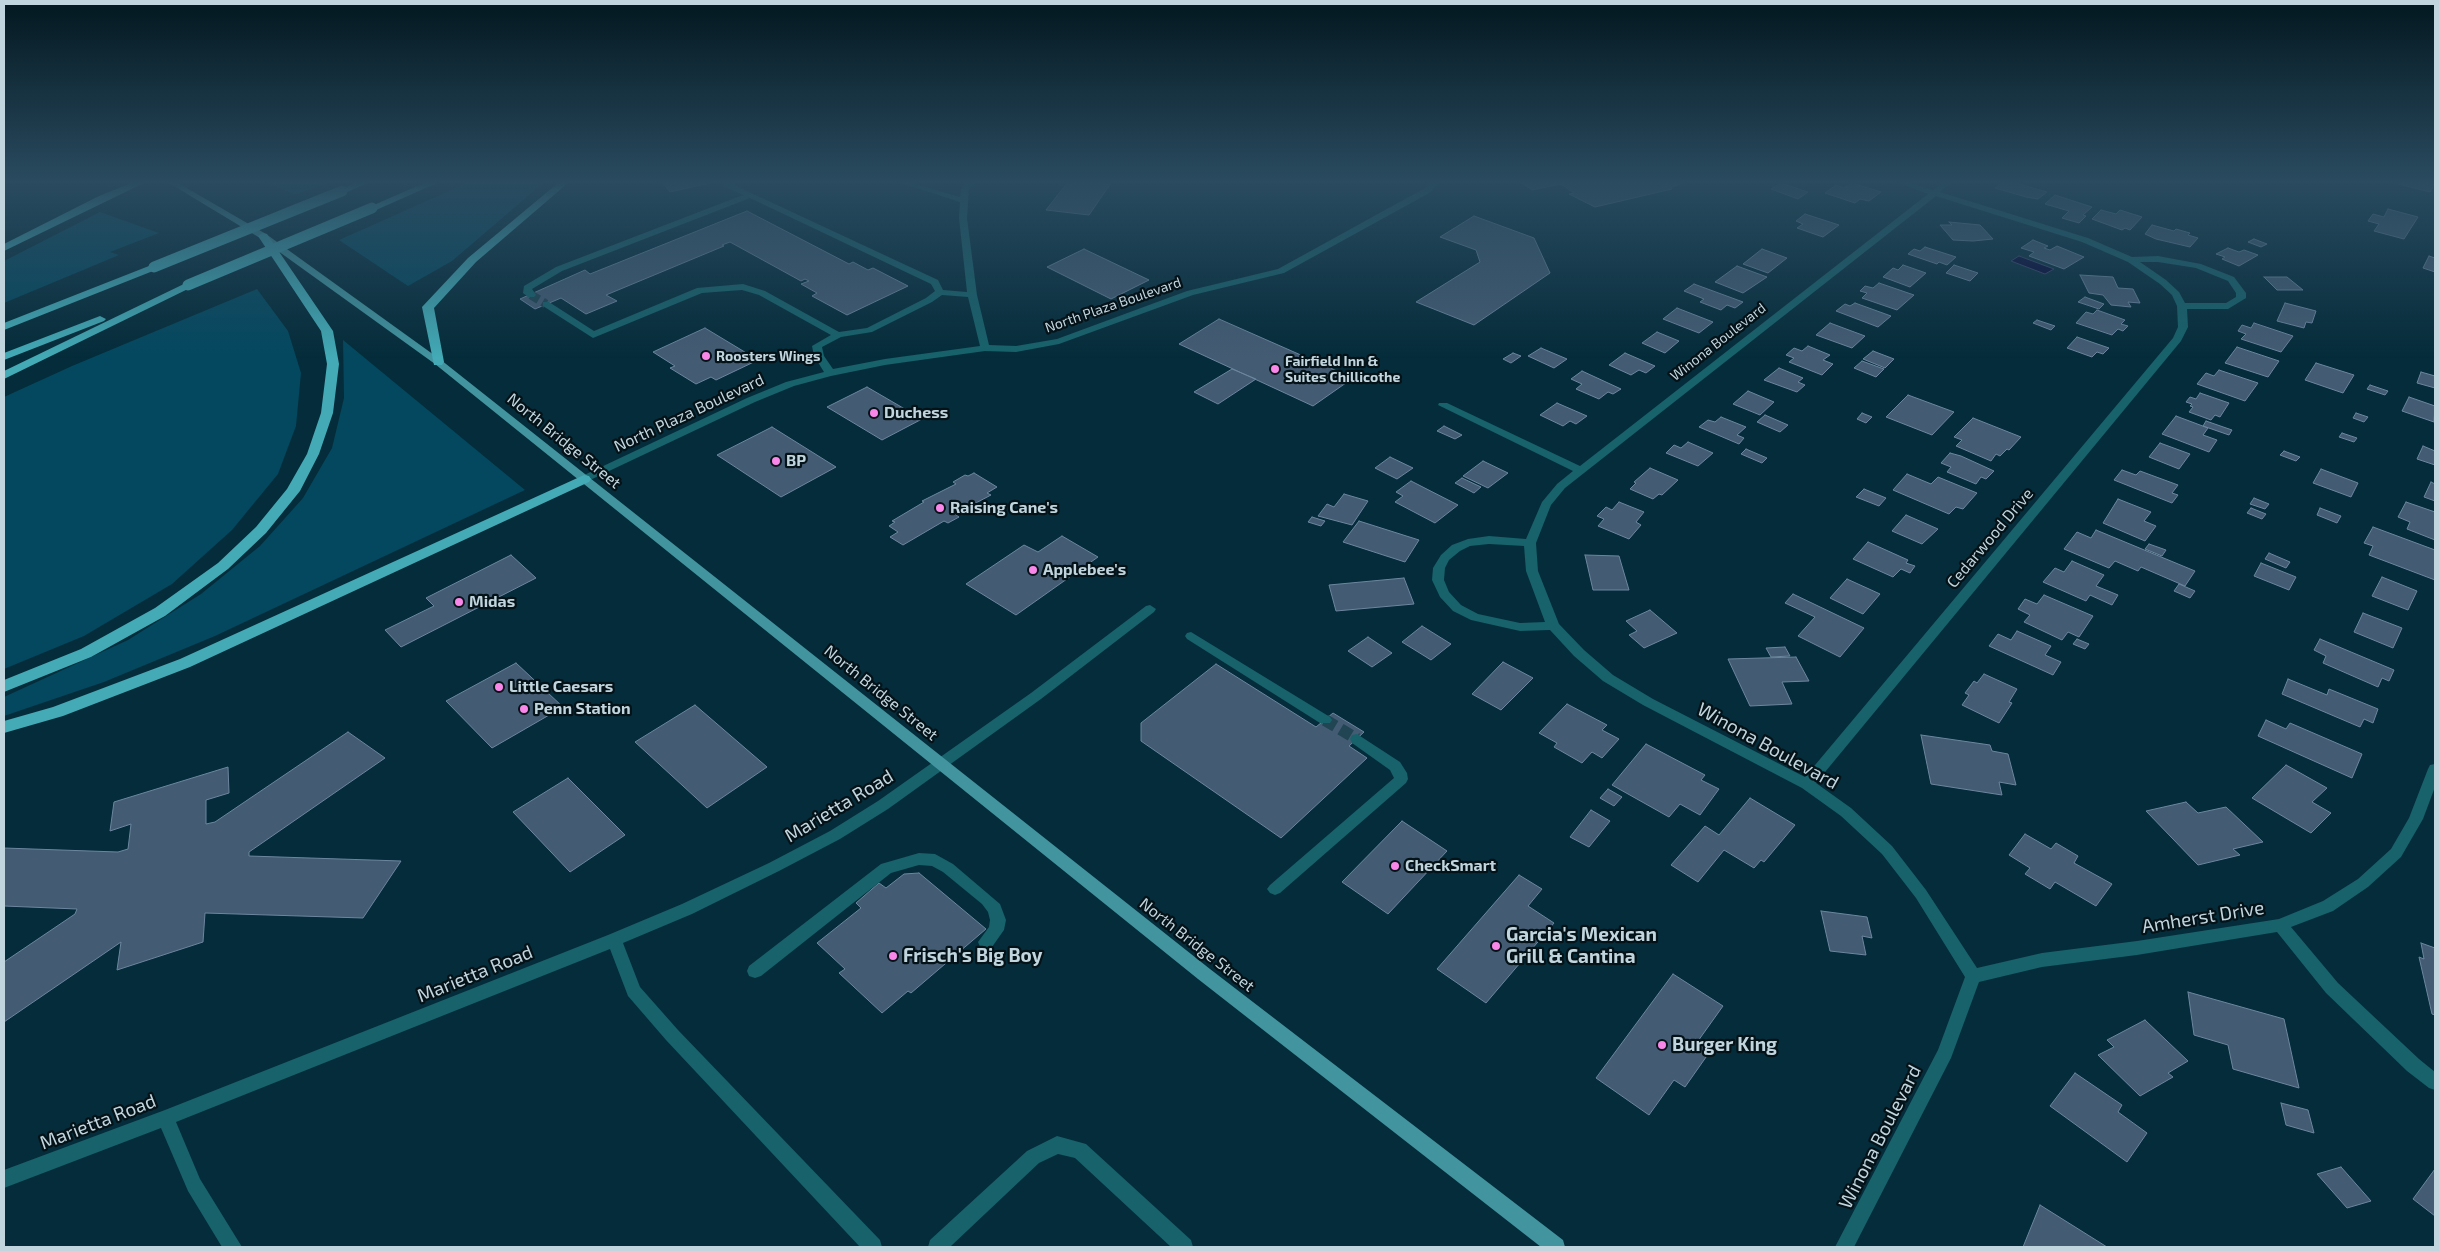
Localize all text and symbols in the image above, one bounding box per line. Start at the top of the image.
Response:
street label: North Plaza Boulevard [1043,274,1183,336]
street label: Winona Boulevard [1667,300,1769,384]
place label: Roosters Wings [716,348,821,364]
marker: Roosters Wings [700,350,712,362]
place label: Fairfield Inn & Suites Chillicothe [1285,353,1400,386]
marker: Fairfield Inn & Suites Chillicothe [1269,363,1281,375]
street label: North Plaza Boulevard [611,370,767,456]
street label: North Bridge Street [503,389,625,493]
place label: Duchess [884,403,948,423]
marker: Duchess [868,407,880,419]
place label: BP [786,451,806,471]
marker: BP [770,455,782,467]
street label: Cedarwood Drive [1943,484,2037,592]
place label: Raising Cane's [950,498,1058,518]
marker: Raising Cane's [934,502,946,514]
place label: Applebee's [1043,560,1126,580]
marker: Applebee's [1027,564,1039,576]
place label: Midas [469,592,515,612]
marker: Midas [453,596,465,608]
street label: North Bridge Street [820,641,942,745]
place label: Little Caesars [509,677,613,697]
marker: Little Caesars [493,681,505,693]
street label: Winona Boulevard [1693,698,1843,794]
place label: Penn Station [534,699,631,719]
marker: Penn Station [518,703,530,715]
street label: Marietta Road [781,765,897,847]
place label: CheckSmart [1405,856,1496,876]
marker: CheckSmart [1389,860,1401,872]
street label: North Bridge Street [1136,894,1258,996]
street label: Amherst Drive [2140,896,2266,938]
place label: Garcia's Mexican Grill & Cantina [1506,924,1657,968]
street label: Marietta Road [414,940,536,1008]
marker: Garcia's Mexican Grill & Cantina [1490,940,1502,952]
place label: Frisch's Big Boy [903,945,1042,967]
marker: Frisch's Big Boy [887,950,899,962]
place label: Burger King [1672,1034,1777,1056]
marker: Burger King [1656,1039,1668,1051]
street label: Winona Boulevard [1834,1061,1926,1213]
street label: Marietta Road [37,1089,159,1155]

